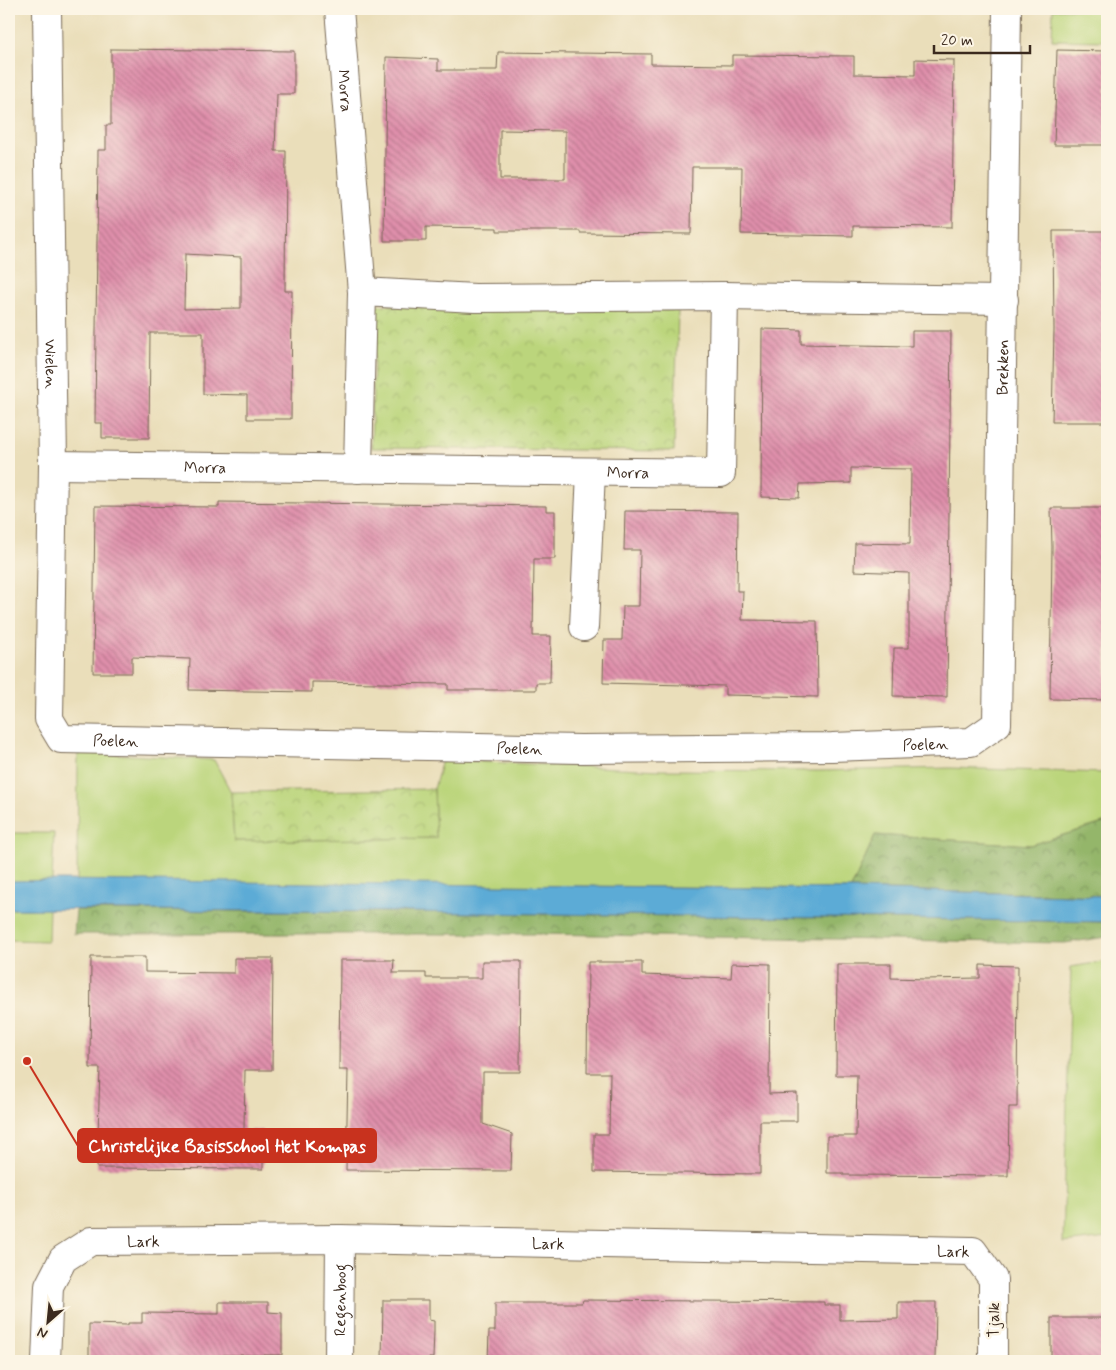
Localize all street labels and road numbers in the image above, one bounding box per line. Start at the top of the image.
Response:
street label: Morra [332,69,356,113]
street label: Wielen [39,339,61,389]
street label: Brekken [993,339,1014,395]
street label: Morra [184,458,226,479]
street label: Morra [607,463,649,484]
street label: Poelen [93,731,139,752]
street label: Poelen [902,734,949,756]
street label: Poelen [496,738,543,760]
street label: Lark [127,1231,160,1253]
street label: Lark [532,1234,565,1255]
street label: Lark [937,1241,970,1263]
street label: Regenboog [330,1264,353,1336]
street label: Tjalk [984,1302,1005,1338]

